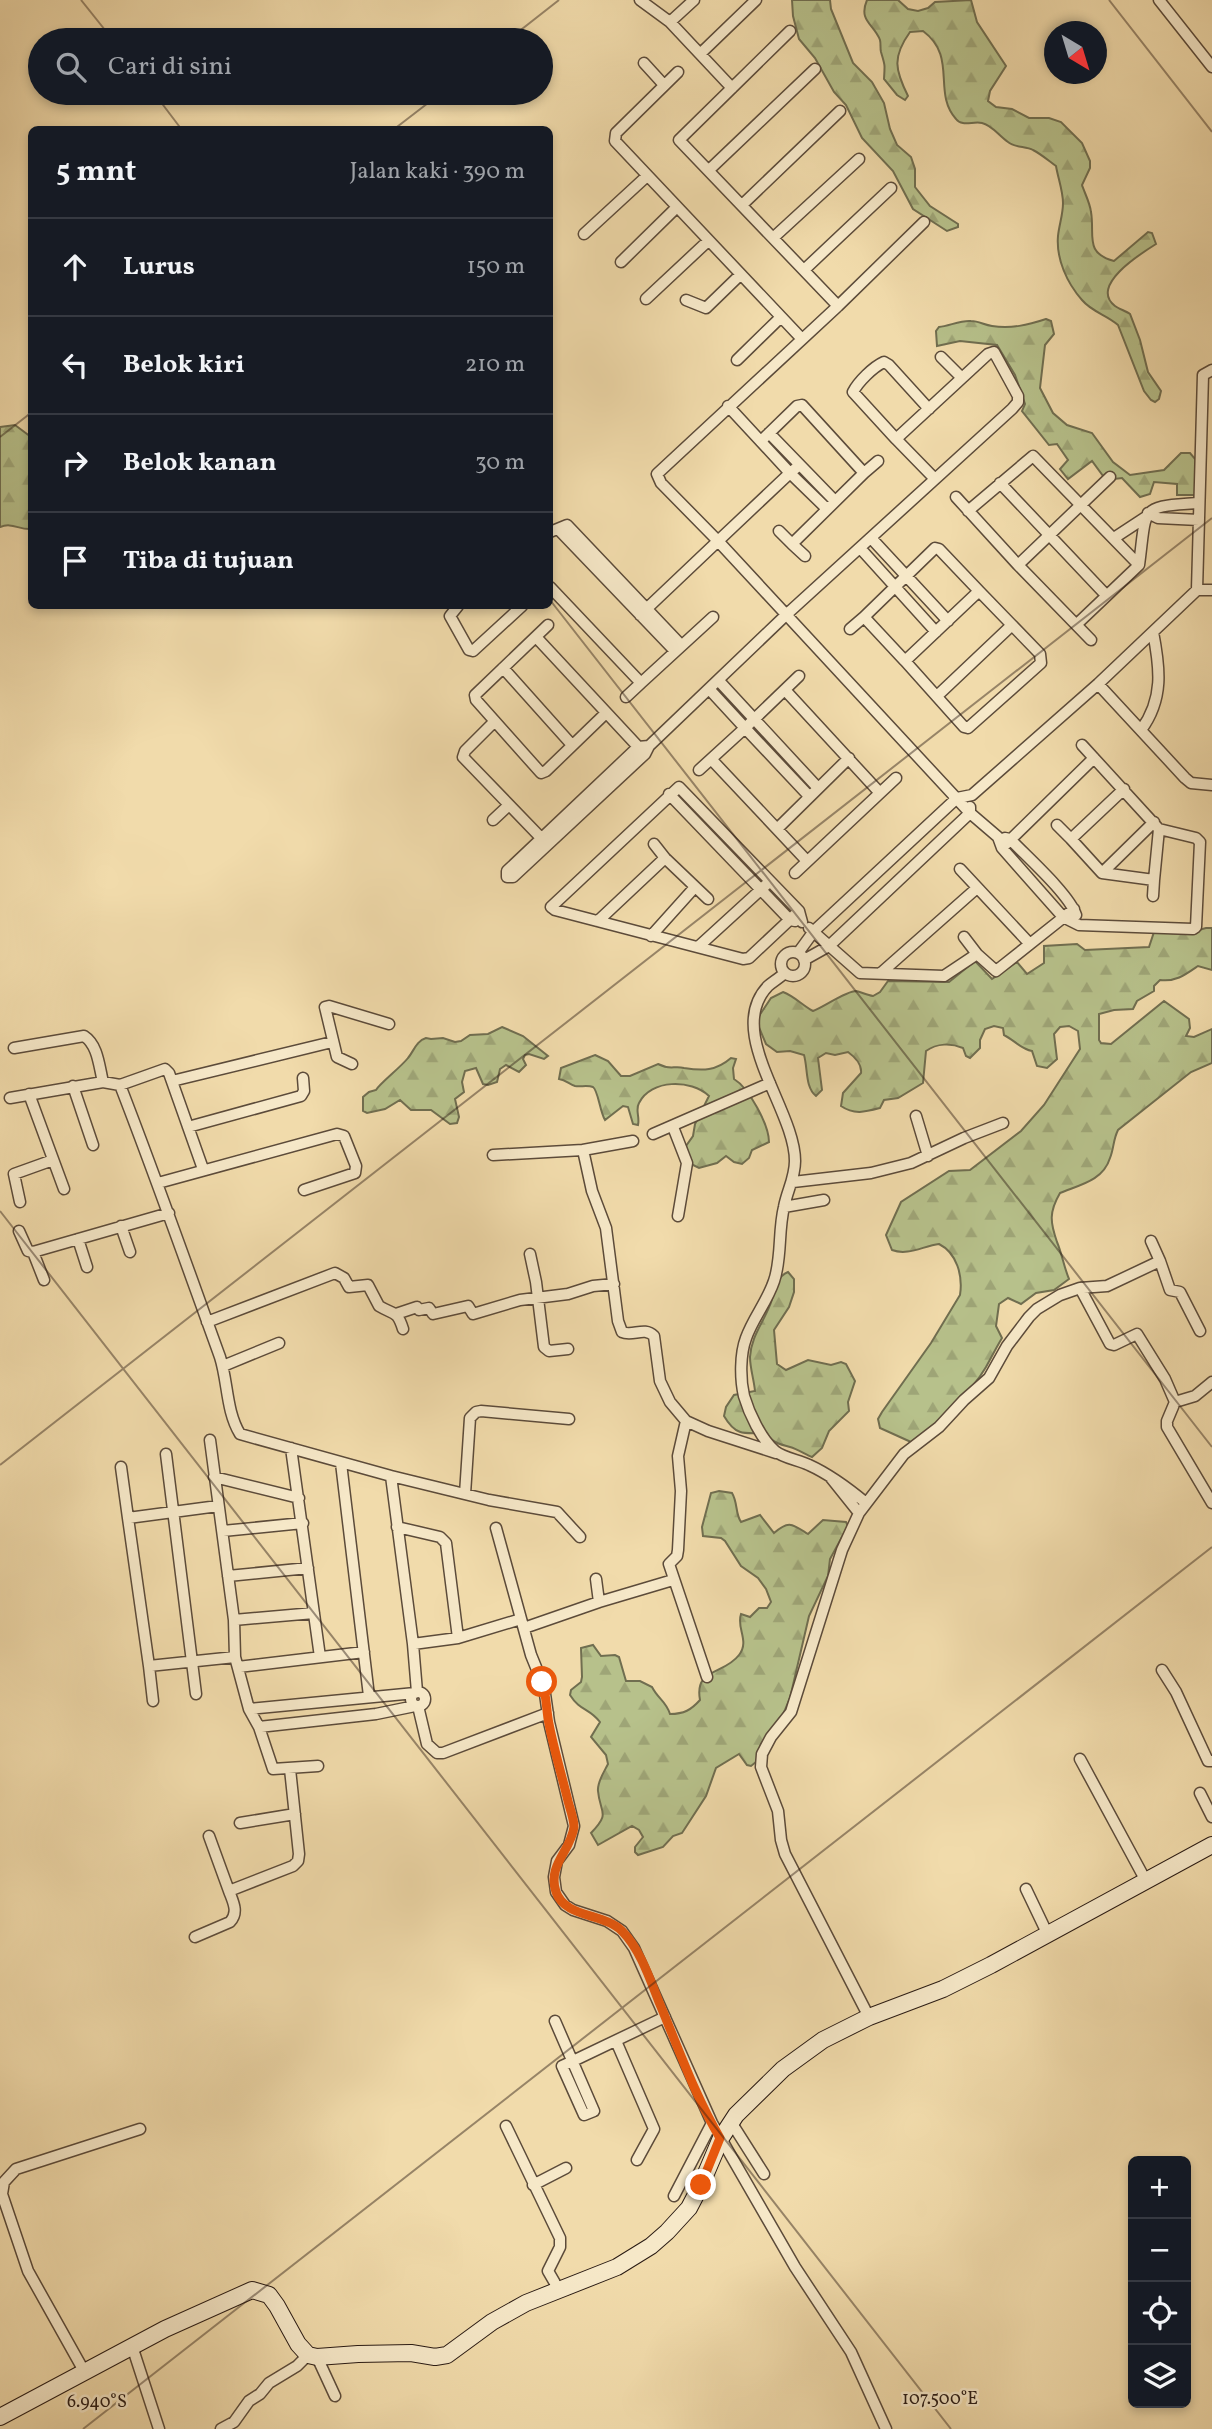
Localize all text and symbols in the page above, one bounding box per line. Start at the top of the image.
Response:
north arrow [1044,21,1107,84]
search box [28,28,553,105]
icon: search [52,48,90,86]
text: Cari di sini [108,49,232,85]
text: 5 mnt [56,151,136,193]
text: Jalan kaki · 390 m [350,156,525,188]
icon: ahead [56,248,94,286]
text: Lurus [123,249,195,285]
text: 150 m [467,251,525,283]
icon: left [56,346,94,384]
text: Belok kiri [123,347,245,383]
text: 210 m [465,349,525,381]
icon: right [56,444,94,482]
text: Belok kanan [123,445,277,481]
text: 30 m [475,447,525,479]
icon: arrive [56,542,94,580]
text: Tiba di tujuan [123,543,294,579]
route start [526,1666,557,1697]
map controls [1128,2156,1191,2408]
button: + [1128,2156,1191,2219]
route end [685,2169,716,2200]
button: − [1128,2219,1191,2282]
button: locate [1128,2282,1191,2345]
button: layers [1128,2345,1191,2408]
text: 107.500°E [902,2387,978,2412]
text: 6.940°S [67,2390,127,2415]

